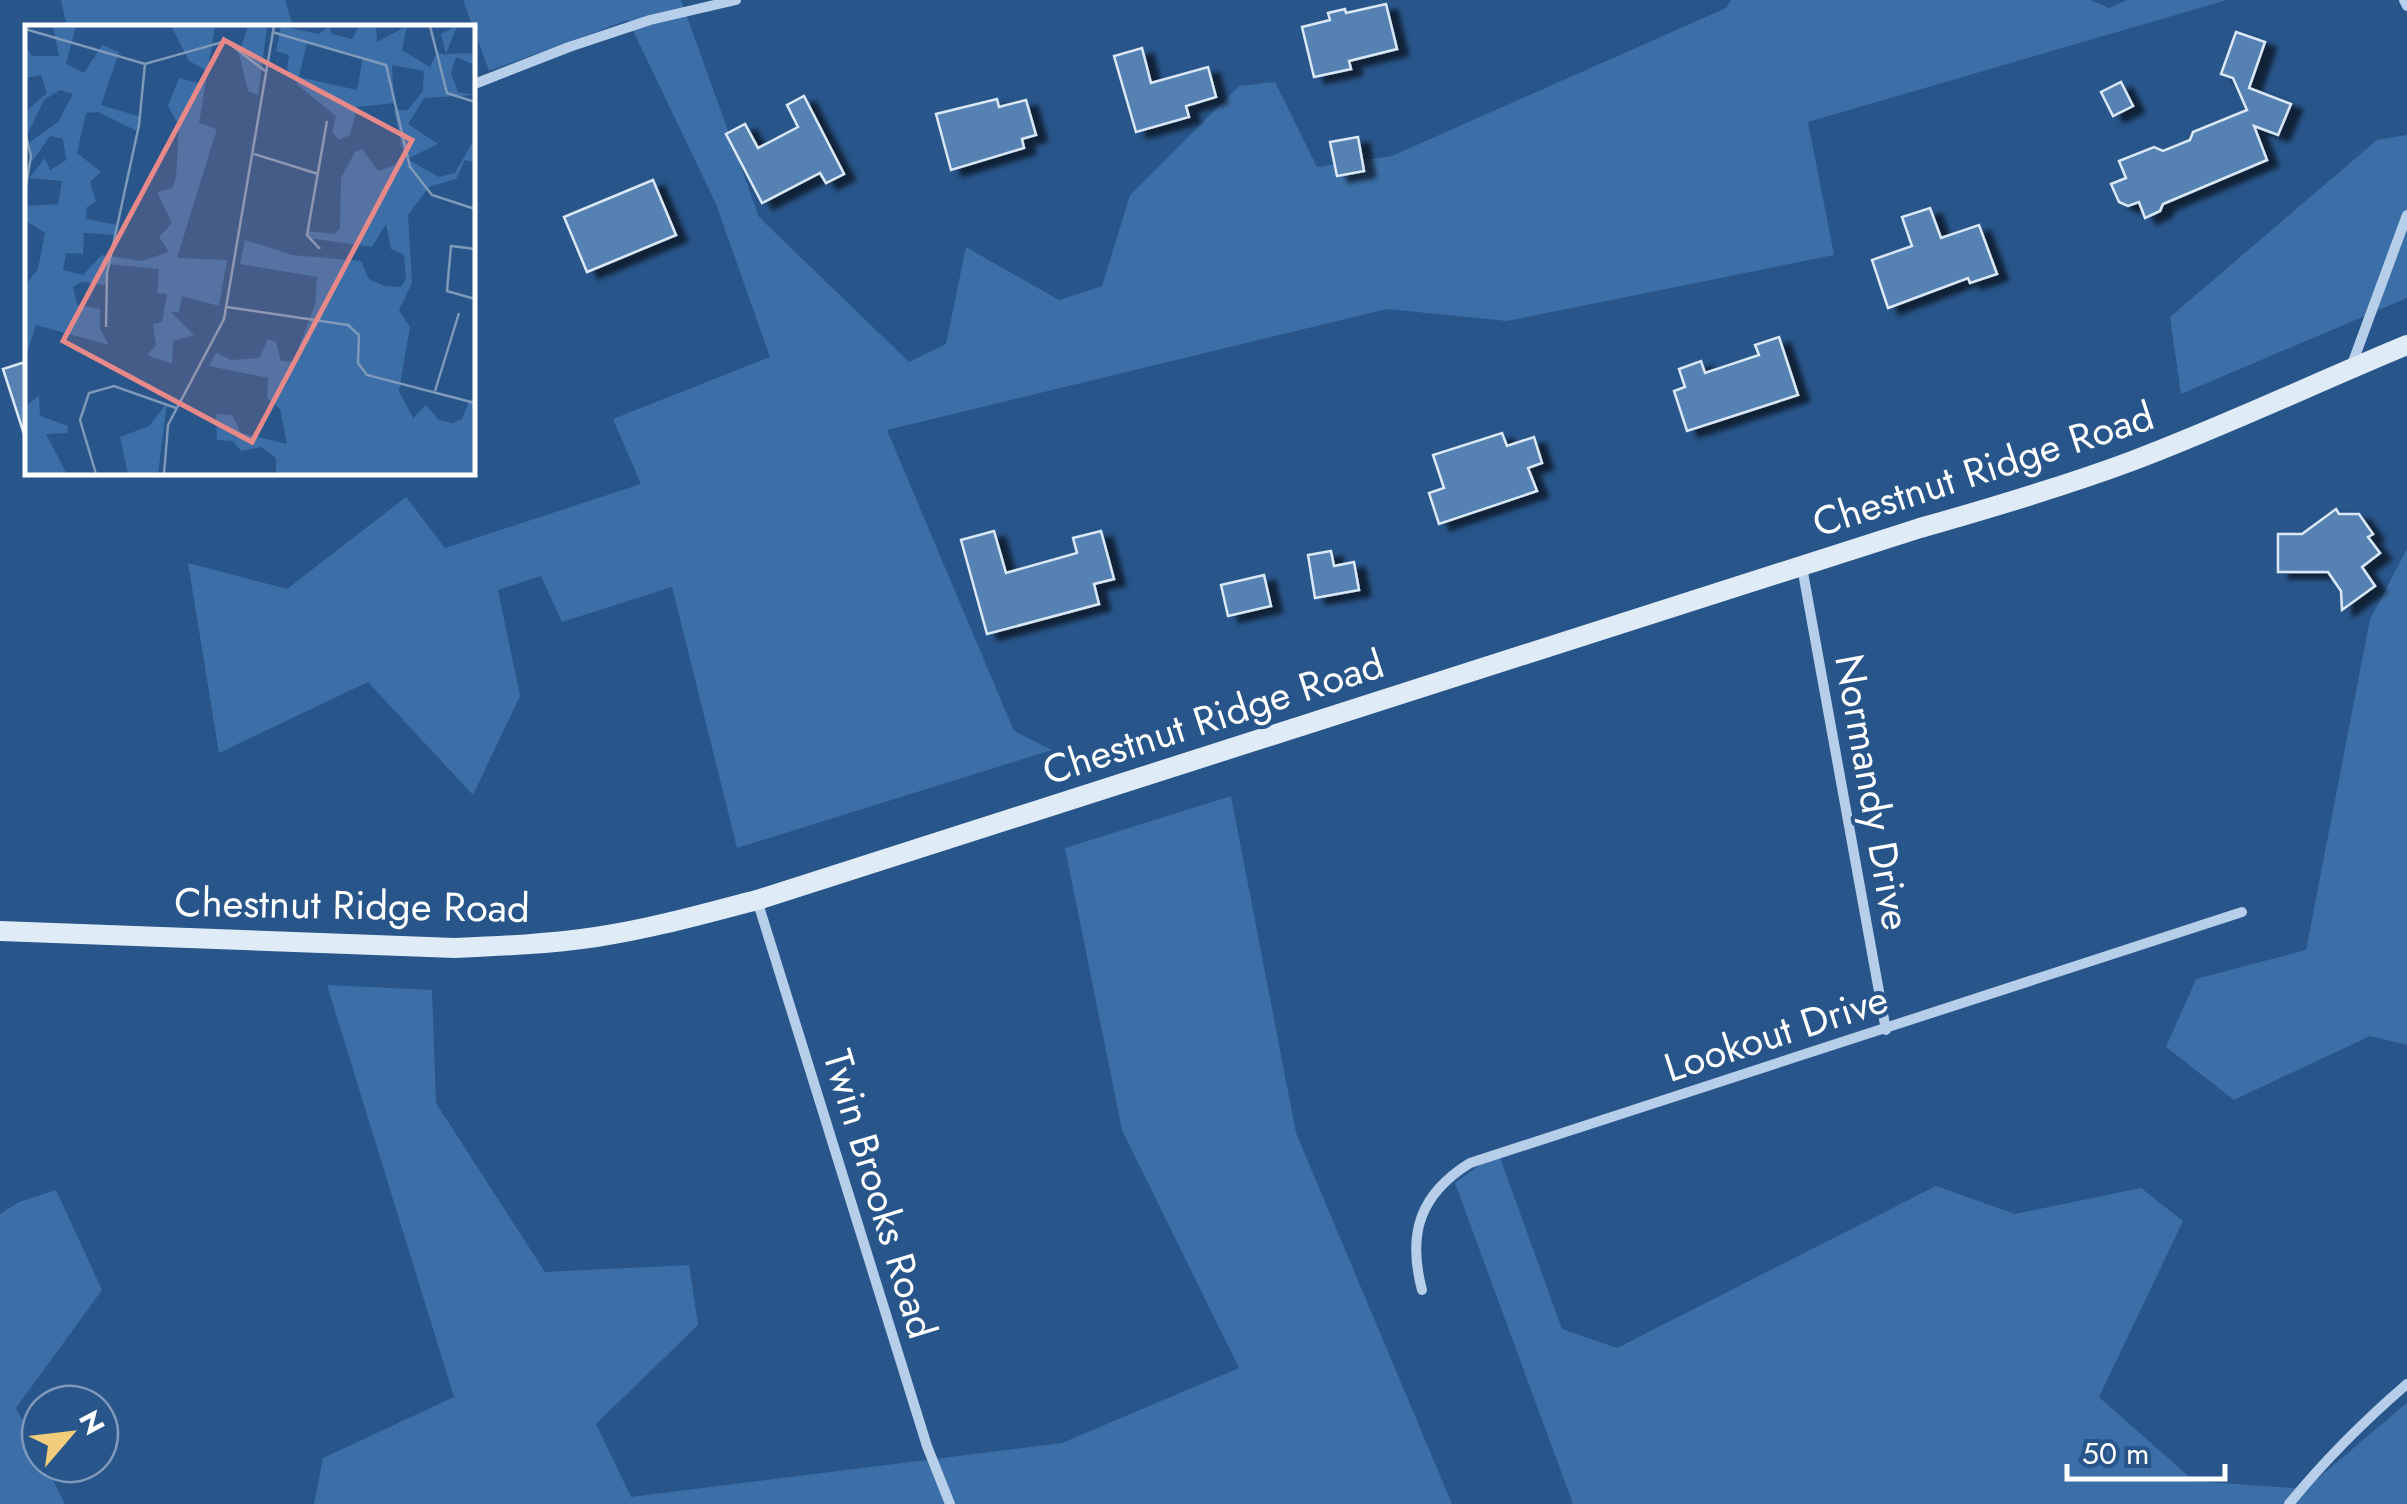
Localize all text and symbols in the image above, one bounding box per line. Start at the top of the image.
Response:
inset map [25,25,475,475]
street label: Chestnut Ridge Road [1805,386,2161,552]
street label: Chestnut Ridge Road [1035,634,1391,800]
street label: Normandy Drive [1820,649,1926,935]
street label: Chestnut Ridge Road [174,873,530,937]
street label: Lookout Drive [1657,970,1895,1096]
street label: Twin Brooks Road [809,1042,951,1346]
north arrow [20,1384,120,1484]
text: N [68,1403,115,1442]
scale bar [2067,1419,2224,1481]
text: 50 m [2082,1432,2149,1475]

